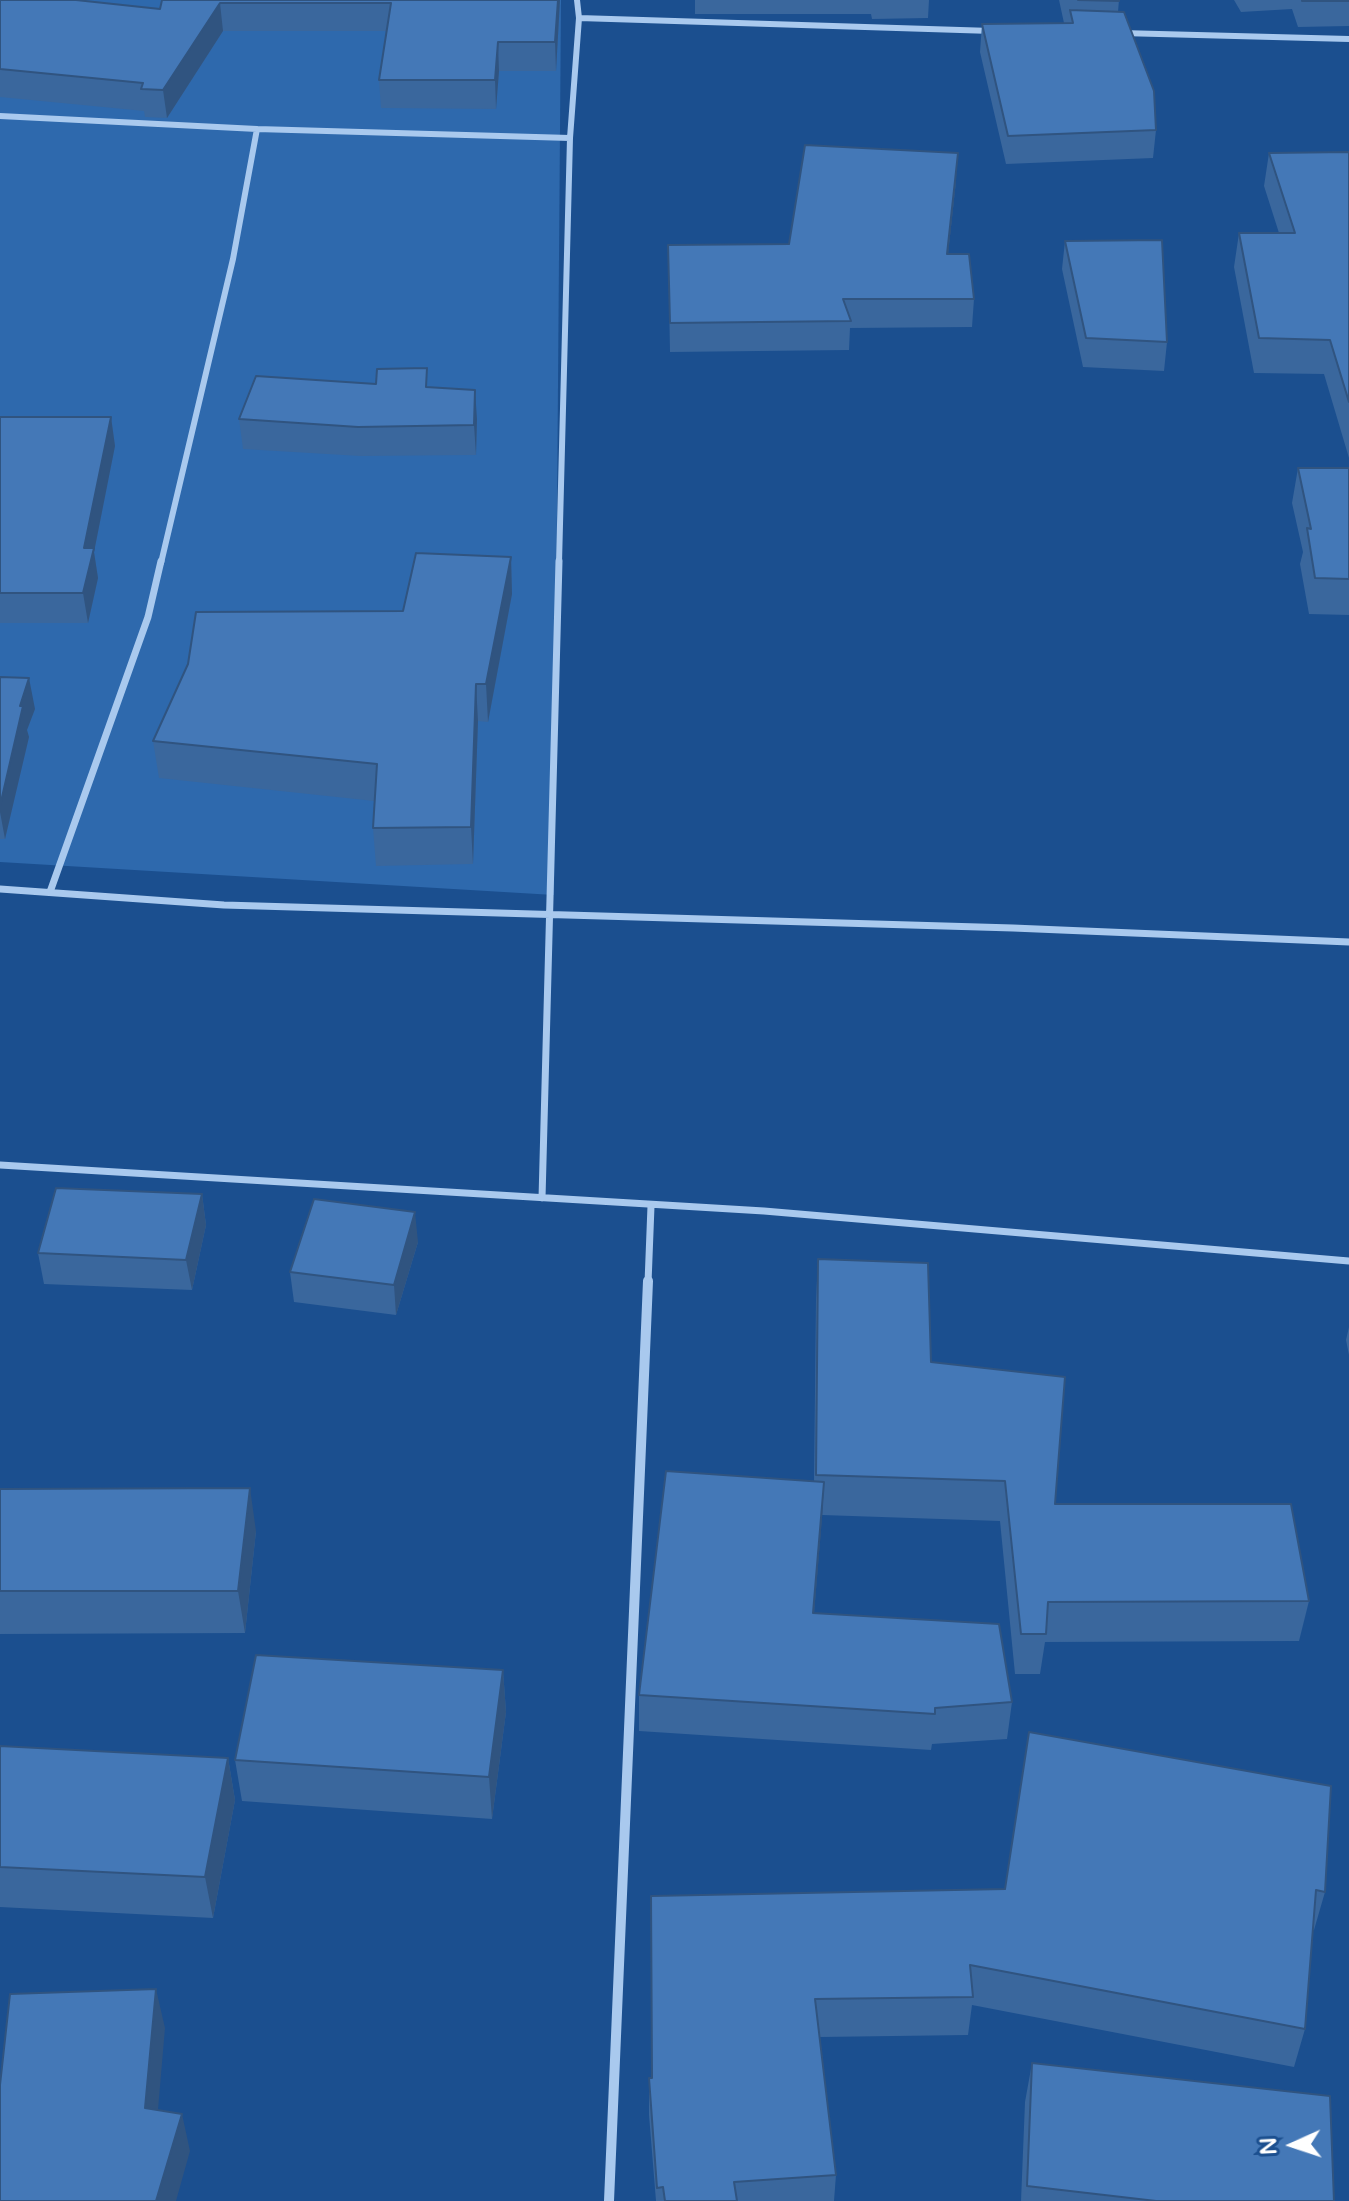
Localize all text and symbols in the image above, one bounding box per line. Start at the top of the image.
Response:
north arrow [1253,2105,1333,2185]
text: N [1256,2137,1282,2156]

